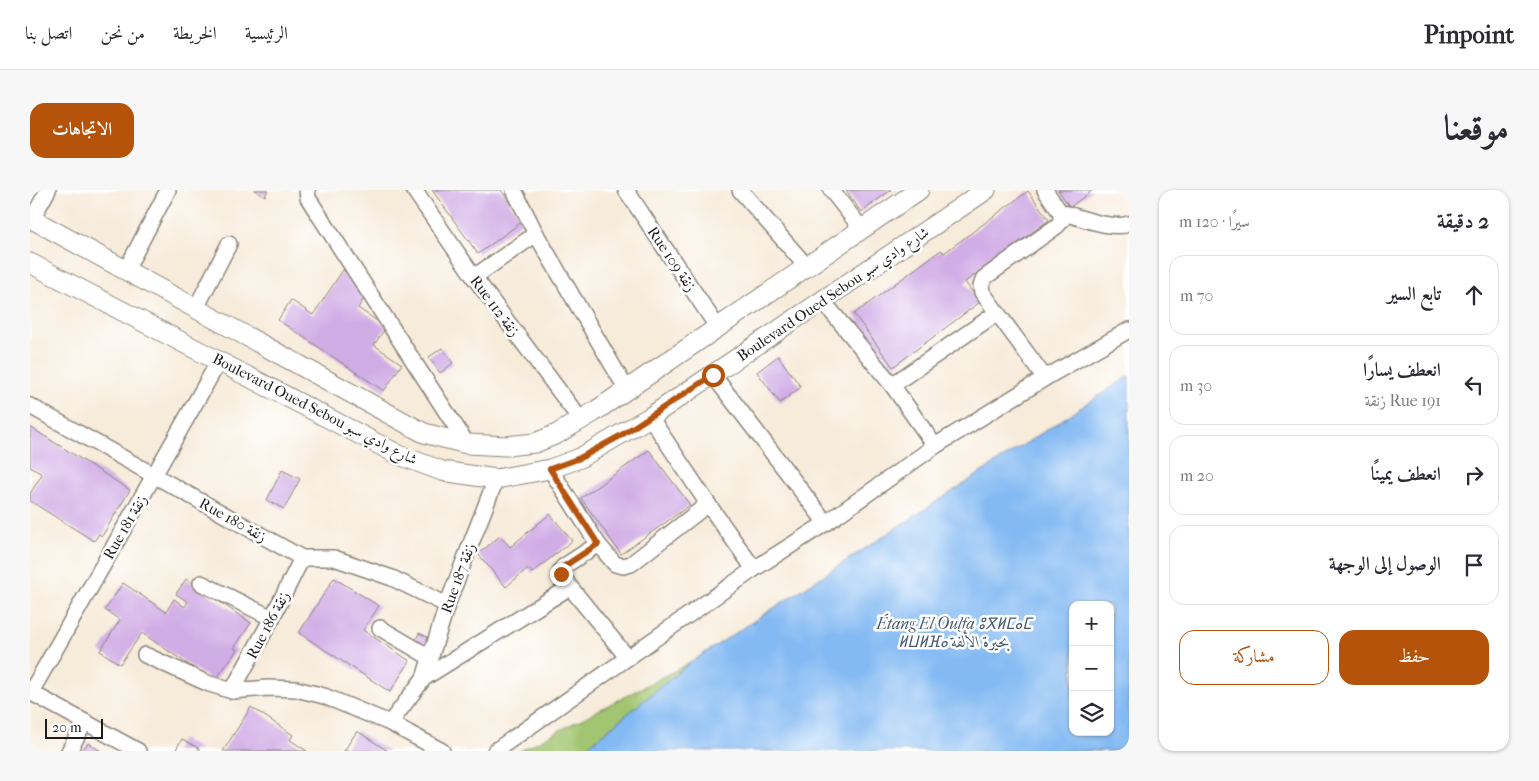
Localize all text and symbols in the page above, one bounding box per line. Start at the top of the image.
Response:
text: Pinpoint [1424,21,1514,49]
text: اتصل بنا [25,23,72,44]
text: من نحن [100,23,145,44]
text: الخريطة [173,23,217,44]
text: الرئيسية [245,23,288,44]
button: الاتجاهات [30,103,134,158]
text: موقعنا [1444,107,1509,148]
text: 2 دقيقة [1437,209,1489,233]
text: سيرًا · 120 m [1179,212,1250,231]
street label: Rue 109 زنقة [644,223,700,295]
street label: Boulevard Oued Sebou شارع وادي سبو [734,223,935,368]
street label: Rue 112 زنقة [466,272,524,340]
icon: ahead [1460,281,1488,309]
text: تابع السير [1387,283,1441,305]
text: 70 m [1180,286,1213,305]
street label: Boulevard Oued Sebou شارع وادي سبو [208,349,420,472]
text: انعطف يسارًا [1363,359,1441,381]
route start [702,364,725,387]
icon: left [1460,371,1488,399]
text: 30 m [1180,376,1212,395]
text: Rue 191 زنقة [1365,391,1441,410]
icon: right [1460,461,1488,489]
text: انعطف يمينًا [1371,463,1441,485]
text: 20 m [1180,466,1214,485]
street label: Rue 181 زنقة [99,492,151,562]
street label: Rue 180 زنقة [196,494,270,546]
street label: Rue 187 زنقة [437,541,479,615]
icon: arrive [1460,551,1488,579]
text: الوصول إلى الوجهة [1329,553,1441,575]
route end [550,563,573,586]
street label: Rue 186 زنقة [243,588,293,662]
map controls [1069,601,1114,736]
button: + [1069,601,1114,646]
water label: Étang El Oulfa ⵓⴳⵍⵎⴰⵎ ⵍⵡⵍⴼⴰ بحيرة الألفة [875,613,1034,652]
button: مشاركة [1179,630,1329,685]
button: حفظ [1339,630,1489,685]
button: − [1069,646,1114,691]
button: layers [1069,691,1114,736]
scale bar [45,716,102,739]
text: 20 m [52,719,82,736]

